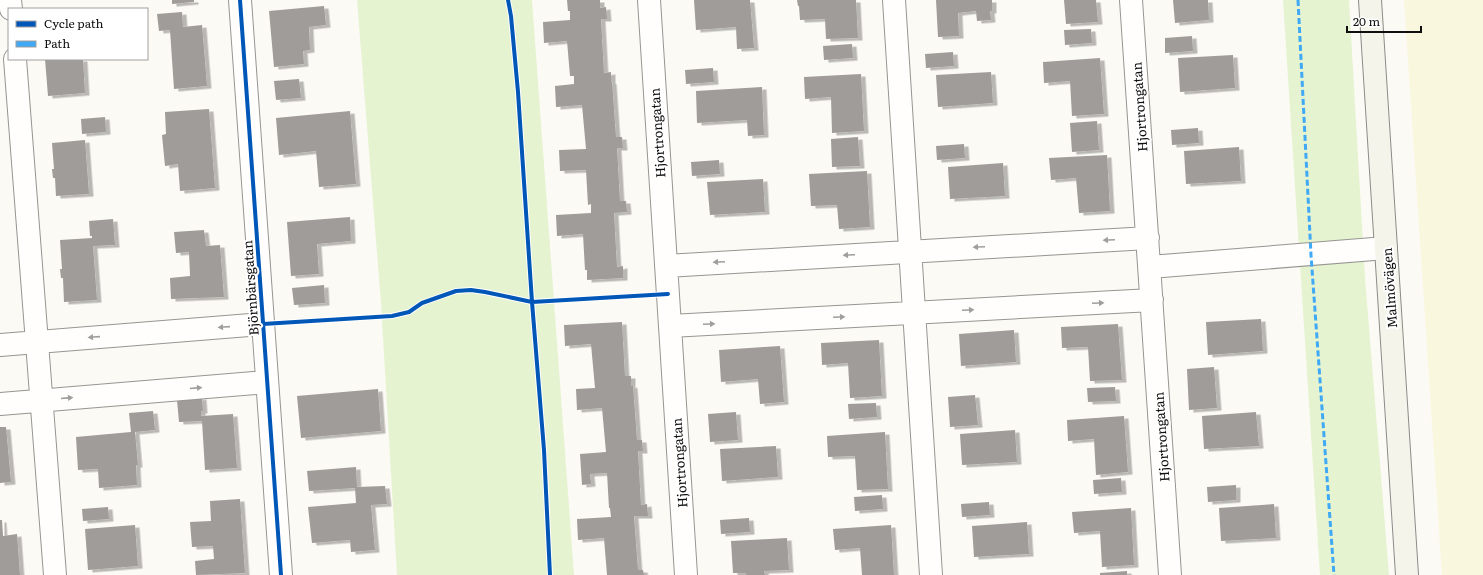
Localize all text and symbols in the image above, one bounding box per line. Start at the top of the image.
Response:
legend [8,8,148,60]
scale bar [1347,8,1421,34]
text: 20 m [1353,12,1380,30]
text: Cycle path [44,14,104,32]
text: Path [44,34,70,52]
street label: Hjortrongatan [1126,61,1152,153]
street label: Hjortrongatan [644,87,670,179]
one-way arrow [1103,236,1115,243]
street label: Björnbärsgatan [237,239,263,336]
one-way arrow [973,244,985,251]
street label: Malmövägen [1377,247,1401,329]
one-way arrow [843,251,855,258]
one-way arrow [713,259,725,266]
one-way arrow [1092,299,1104,306]
one-way arrow [962,306,974,313]
one-way arrow [833,313,845,320]
one-way arrow [703,321,716,327]
one-way arrow [218,324,230,331]
one-way arrow [88,334,100,341]
one-way arrow [190,384,202,391]
street label: Hjortrongatan [1148,391,1174,483]
one-way arrow [61,395,73,402]
street label: Hjortrongatan [666,417,692,509]

